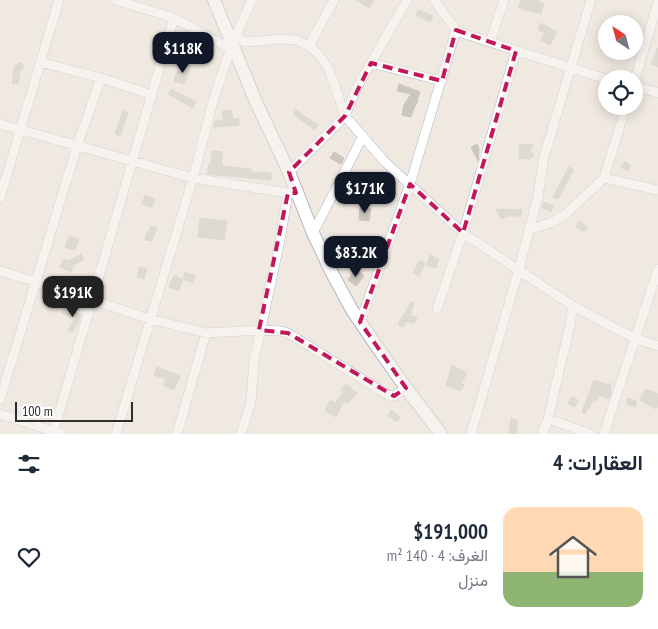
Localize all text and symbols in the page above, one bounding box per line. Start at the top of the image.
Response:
north arrow [598,15,642,60]
map controls [598,15,643,115]
pin: $118K [148,32,218,74]
text: $118K [164,38,202,58]
button: locate [598,70,643,115]
pin: $171K [330,172,400,214]
text: $171K [346,178,384,198]
pin: $83.2K [315,236,397,278]
text: $83.2K [335,242,377,262]
pin: $191K [38,276,108,318]
text: $191K [54,282,92,302]
scale bar [15,399,132,422]
text: 100 m [22,402,53,420]
text: العقارات: 4 [553,449,643,476]
icon: filters [15,450,43,478]
text: $191,000 [413,518,488,545]
icon: home [543,527,603,587]
icon: heart [15,543,43,571]
text: الغرف: 4 · 140 m² [387,545,488,565]
text: منزل [458,570,488,590]

